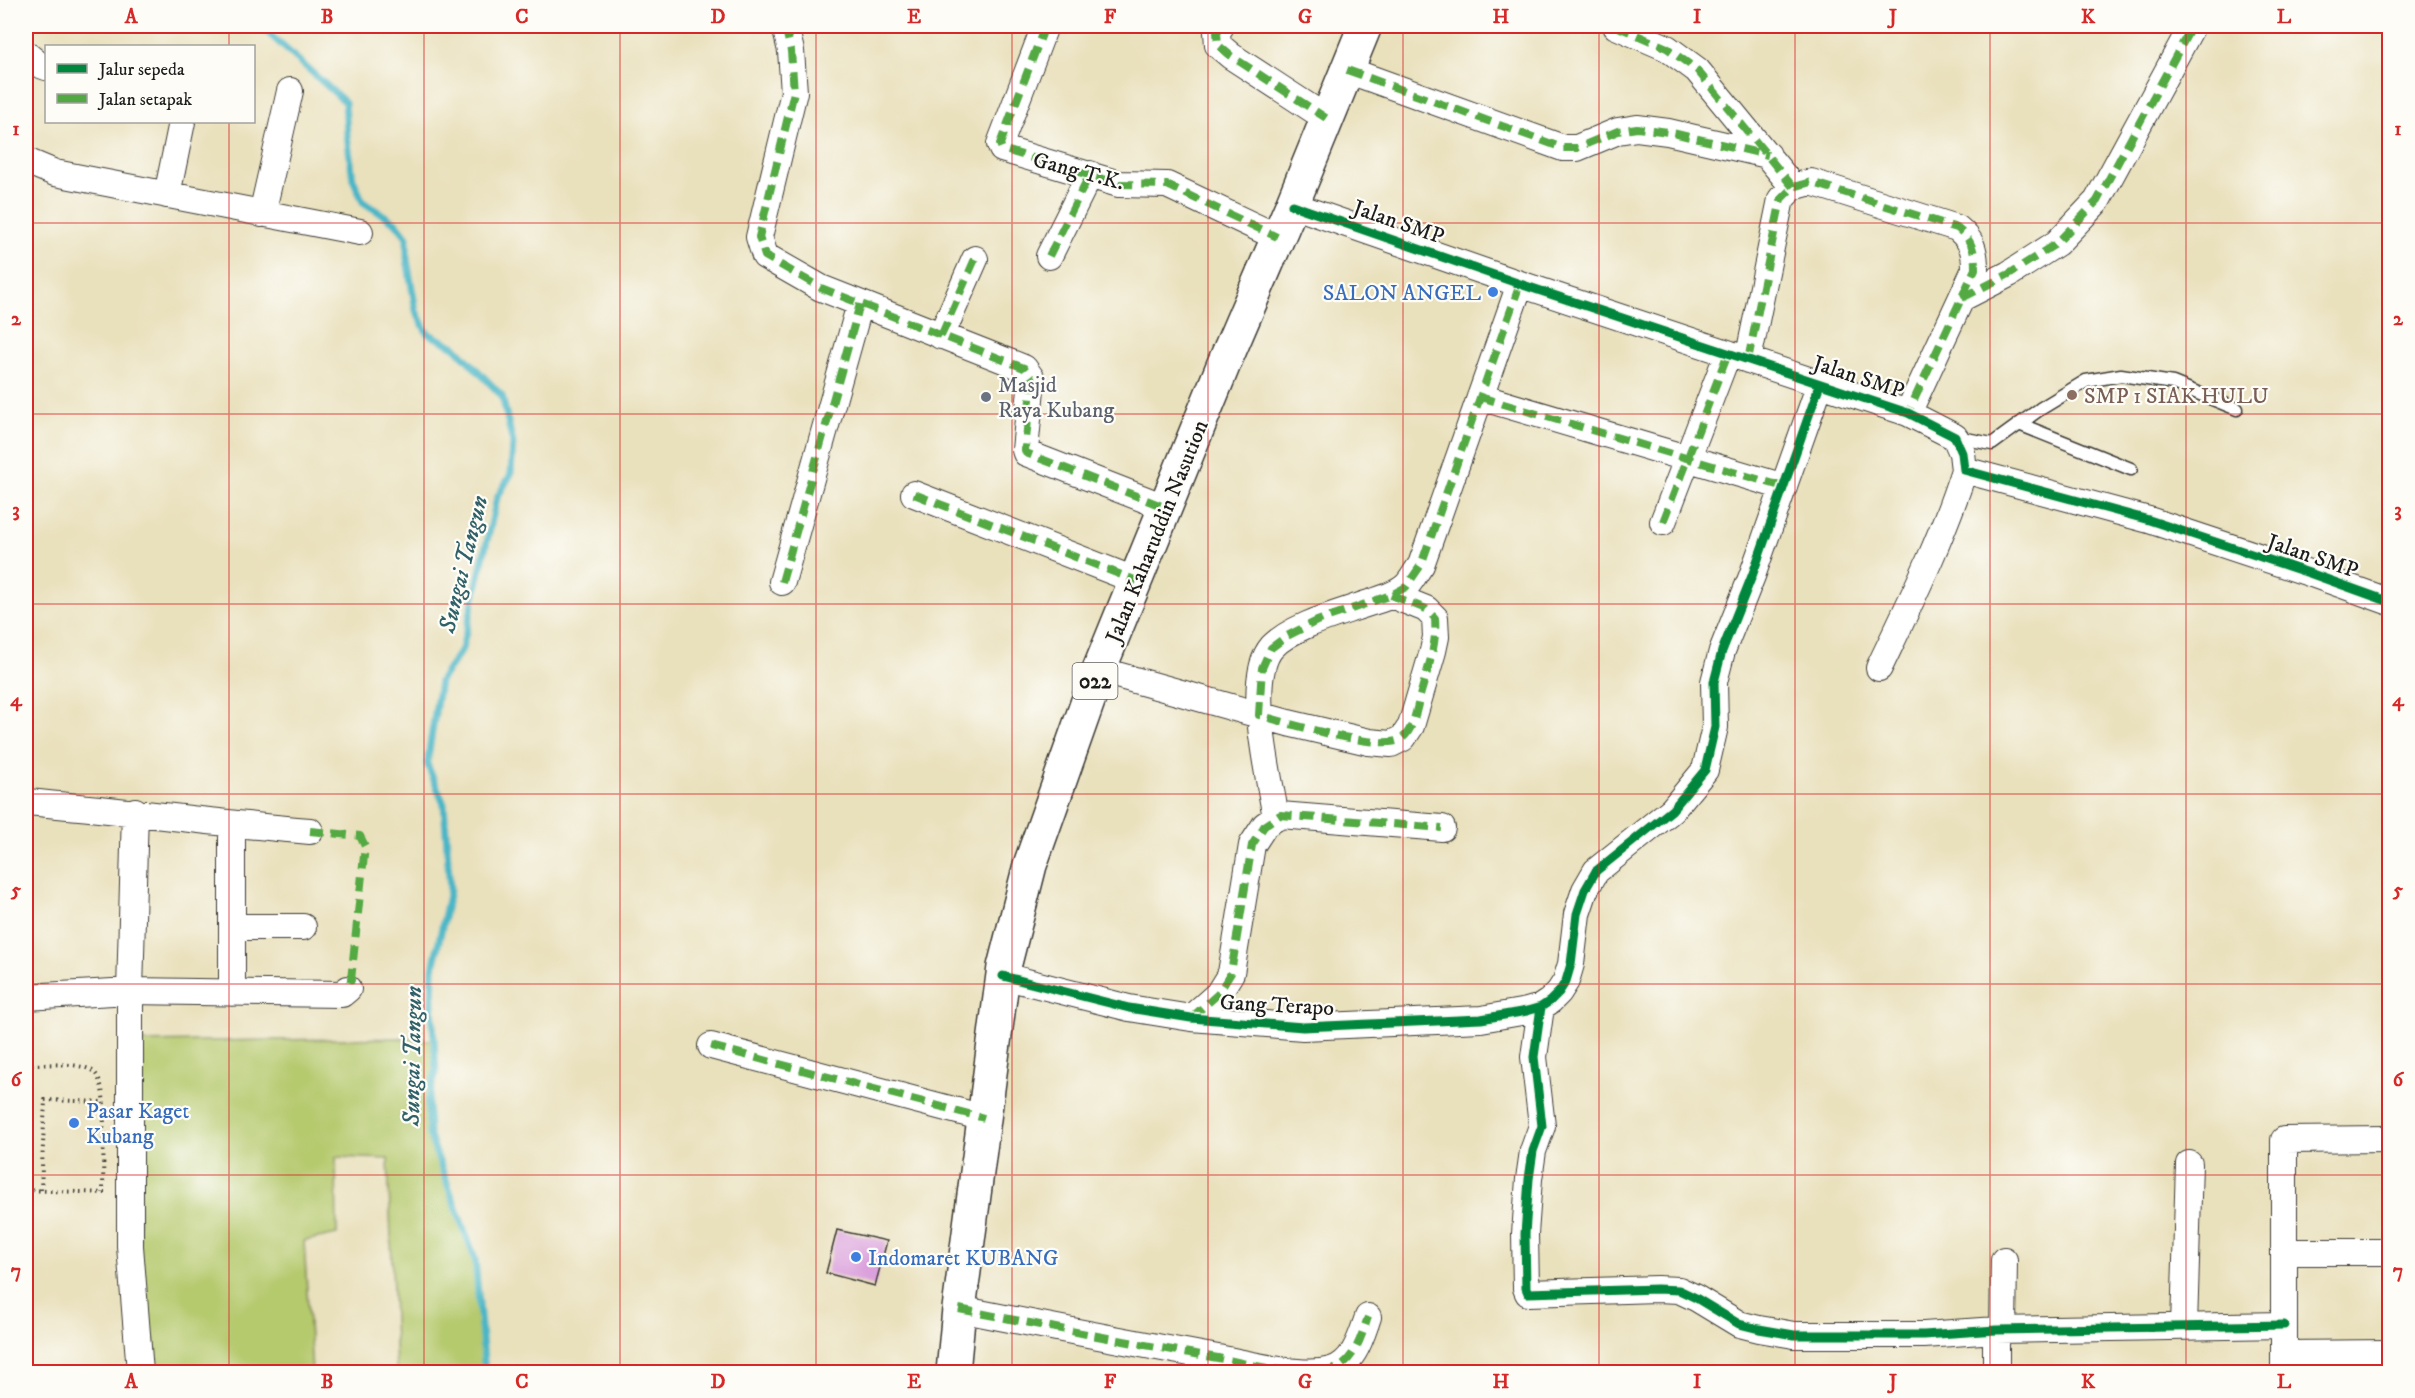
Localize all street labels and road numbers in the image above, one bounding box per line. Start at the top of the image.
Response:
street label: Gang T.K. [1030,146,1127,197]
street label: Jalan SMP [1348,194,1448,251]
street label: Jalan SMP [1808,349,1908,405]
street label: Jalan Kaharuddin Nasution [1100,416,1215,649]
street label: Jalan SMP [2262,528,2362,585]
road number: 022 [1072,663,1118,699]
street label: Gang Terapo [1219,989,1335,1022]

